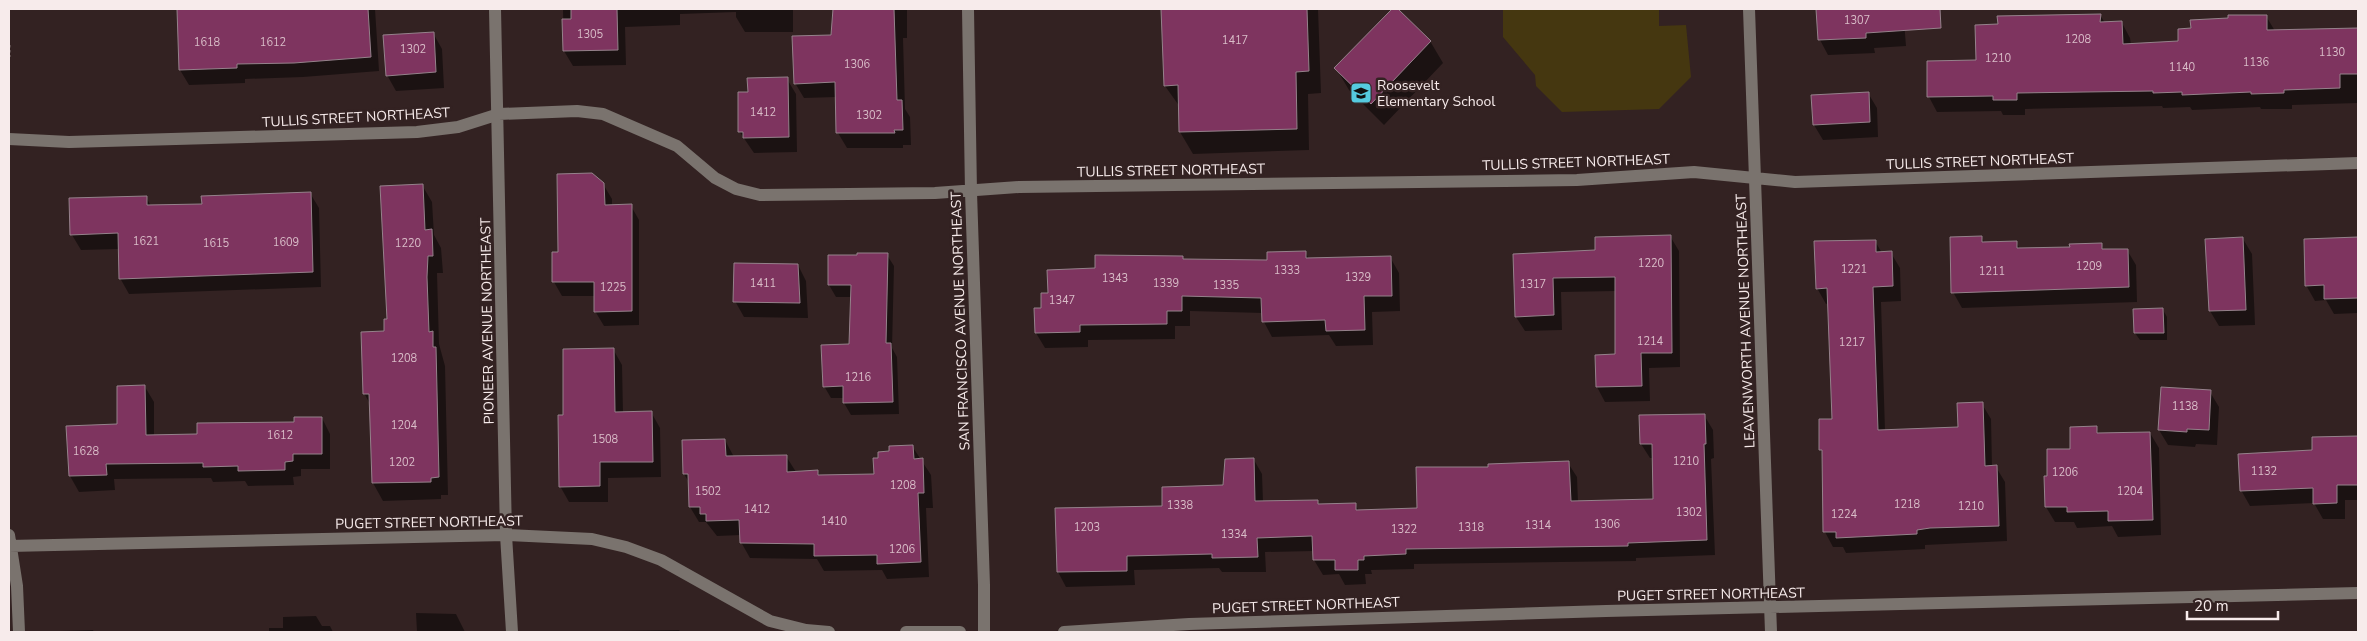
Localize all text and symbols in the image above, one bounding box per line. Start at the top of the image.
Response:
house number: 1307 [1844,13,1870,28]
house number: 1305 [577,27,604,42]
house number: 1208 [2065,32,2092,47]
house number: 1417 [1222,33,1248,48]
house number: 1618 [194,35,221,50]
house number: 1612 [260,35,286,50]
house number: 1302 [400,42,426,57]
house number: 1130 [2319,45,2346,60]
house number: 1210 [1985,51,2012,66]
house number: 1136 [2243,55,2270,70]
house number: 1306 [844,57,871,72]
house number: 1140 [2169,60,2196,75]
place label: Roosevelt Elementary School [1377,76,1496,111]
school or university icon: Roosevelt Elementary School [1349,81,1373,105]
street label: TULLIS STREET NORTHEAST [262,103,451,132]
house number: 1412 [750,105,776,120]
house number: 1302 [856,108,882,123]
street label: TULLIS STREET NORTHEAST [1886,149,2075,174]
street label: TULLIS STREET NORTHEAST [1482,150,1671,175]
street label: TULLIS STREET NORTHEAST [1077,159,1266,182]
street label: SAN FRANCISCO AVENUE NORTHEAST [946,191,975,451]
street label: LEAVENWORTH AVENUE NORTHEAST [1732,193,1759,449]
street label: PIONEER AVENUE NORTHEAST [476,217,499,424]
house number: 1621 [133,234,159,249]
house number: 1609 [273,235,299,250]
house number: 1615 [203,236,230,251]
house number: 1220 [395,236,422,251]
house number: 1220 [1638,256,1665,271]
house number: 1209 [2076,259,2102,274]
house number: 1221 [1841,262,1867,277]
house number: 1333 [1274,263,1300,278]
house number: 1211 [1979,264,2005,279]
house number: 1329 [1345,270,1371,285]
house number: 1343 [1102,271,1128,286]
house number: 1411 [750,276,776,291]
house number: 1339 [1153,276,1179,291]
house number: 1317 [1520,277,1546,292]
house number: 1335 [1213,278,1240,293]
house number: 1225 [600,280,627,295]
house number: 1347 [1049,293,1075,308]
house number: 1214 [1637,334,1664,349]
house number: 1217 [1839,335,1865,350]
house number: 1208 [391,351,418,366]
house number: 1216 [845,370,872,385]
house number: 1138 [2172,399,2199,414]
house number: 1204 [391,418,418,433]
house number: 1612 [267,428,293,443]
house number: 1508 [592,432,619,447]
house number: 1628 [73,444,100,459]
house number: 1210 [1673,454,1700,469]
house number: 1202 [389,455,415,470]
house number: 1132 [2251,464,2277,479]
house number: 1206 [2052,465,2079,480]
house number: 1208 [890,478,917,493]
house number: 1502 [695,484,721,499]
house number: 1204 [2117,484,2144,499]
house number: 1218 [1894,497,1921,512]
house number: 1338 [1167,498,1194,513]
house number: 1210 [1958,499,1985,514]
house number: 1412 [744,502,770,517]
house number: 1302 [1676,505,1702,520]
house number: 1224 [1831,507,1858,522]
street label: PUGET STREET NORTHEAST [335,511,524,534]
house number: 1410 [821,514,848,529]
house number: 1306 [1594,517,1621,532]
house number: 1314 [1525,518,1552,533]
house number: 1203 [1074,520,1100,535]
house number: 1318 [1458,520,1485,535]
house number: 1322 [1391,522,1417,537]
house number: 1334 [1221,527,1248,542]
house number: 1206 [889,542,916,557]
street label: PUGET STREET NORTHEAST [1617,583,1806,606]
scale bar [2187,588,2278,620]
street label: PUGET STREET NORTHEAST [1212,593,1401,618]
text: 20 m [2194,596,2229,616]

